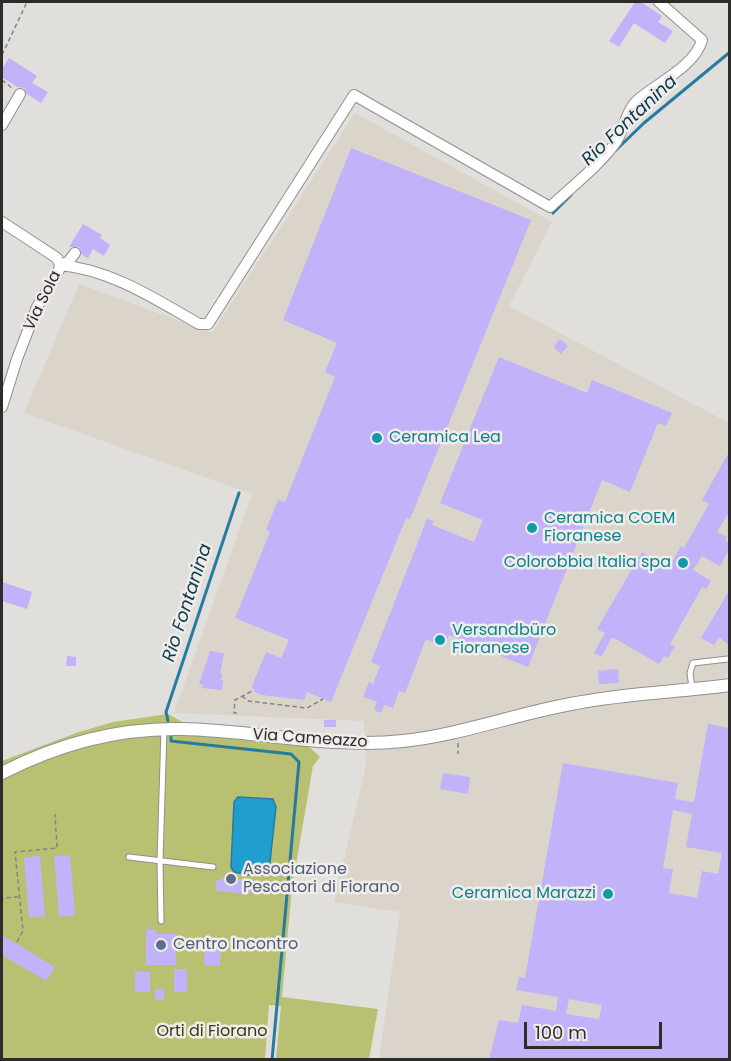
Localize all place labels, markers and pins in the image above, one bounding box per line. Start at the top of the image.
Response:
place label: Ceramica Lea [389,428,501,448]
marker: Ceramica Lea [370,431,384,445]
place label: Ceramica COEM Fioranese [544,509,675,547]
marker: Ceramica COEM Fioranese [525,521,539,535]
place label: Colorobbia Italia spa [504,553,671,573]
marker: Colorobbia Italia spa [676,556,690,570]
place label: Versandbüro Fioranese [452,621,556,659]
marker: Versandbüro Fioranese [433,633,447,647]
place label: Associazione Pescatori di Fiorano [243,860,400,898]
marker: Associazione Pescatori di Fiorano [224,872,238,886]
place label: Ceramica Marazzi [452,884,596,904]
marker: Ceramica Marazzi [601,887,615,901]
place label: Centro Incontro [173,935,298,955]
marker: Centro Incontro [154,938,168,952]

